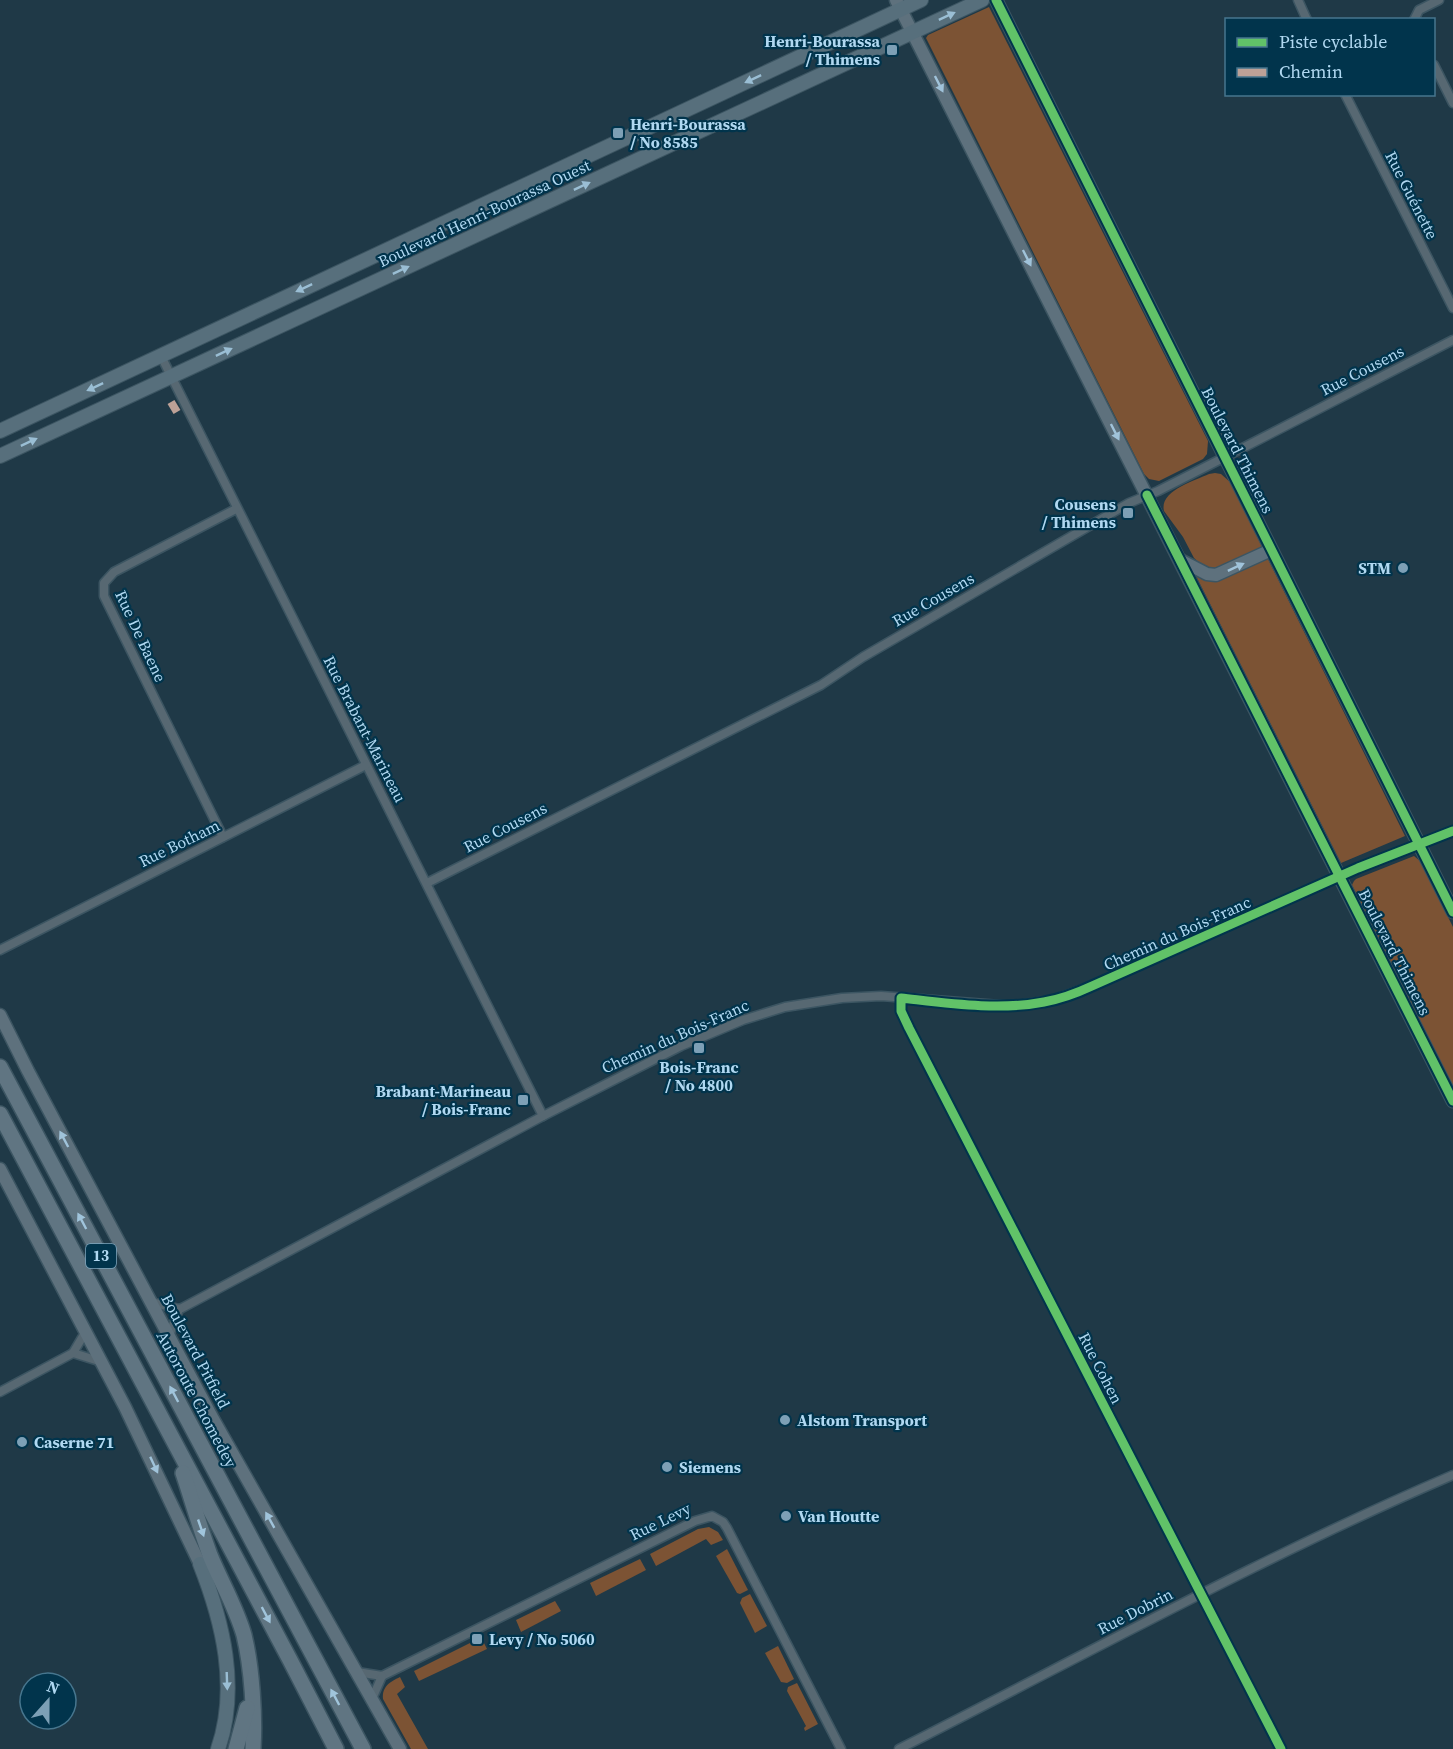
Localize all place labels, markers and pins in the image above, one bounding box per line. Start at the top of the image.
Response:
place label: Henri-Bourassa / Thimens [764,30,880,70]
marker: Henri-Bourassa / Thimens [885,43,899,57]
place label: Henri-Bourassa / No 8585 [630,113,746,153]
marker: Henri-Bourassa / No 8585 [611,126,625,140]
place label: Cousens / Thimens [1041,493,1116,533]
marker: Cousens / Thimens [1121,506,1135,520]
place label: STM [1358,557,1391,579]
marker: STM [1396,561,1410,575]
marker: Bois-Franc / No 4800 [692,1041,706,1055]
place label: Bois-Franc / No 4800 [659,1056,739,1096]
place label: Brabant-Marineau / Bois-Franc [375,1080,511,1120]
marker: Brabant-Marineau / Bois-Franc [516,1093,530,1107]
place label: Alstom Transport [797,1409,927,1431]
marker: Alstom Transport [778,1413,792,1427]
place label: Caserne 71 [34,1431,114,1453]
marker: Caserne 71 [15,1435,29,1449]
place label: Siemens [679,1456,741,1478]
marker: Siemens [660,1460,674,1474]
place label: Van Houtte [798,1505,879,1527]
marker: Van Houtte [779,1509,793,1523]
place label: Levy / No 5060 [489,1628,595,1650]
marker: Levy / No 5060 [470,1632,484,1646]

